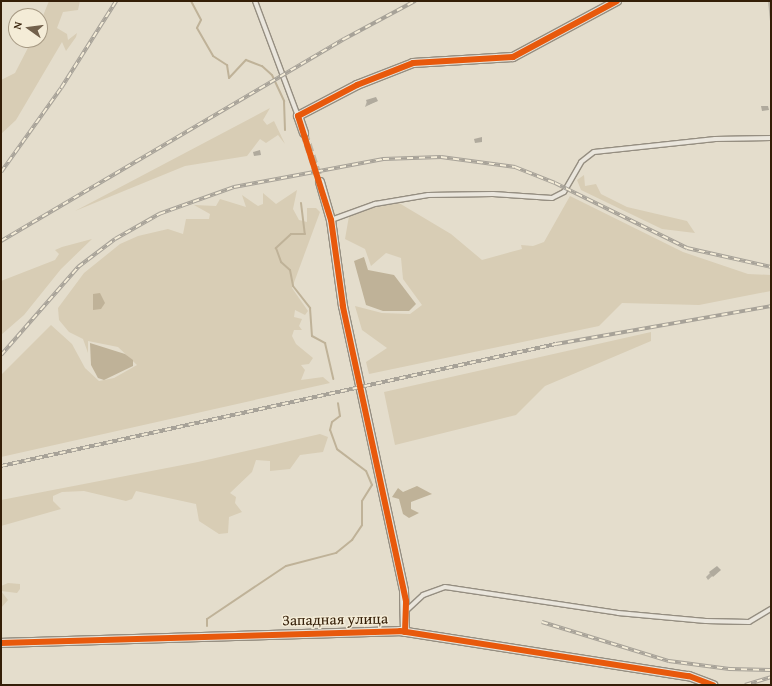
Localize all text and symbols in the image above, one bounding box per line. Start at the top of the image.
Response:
north arrow [8,8,48,48]
text: N [9,20,26,31]
street label: Западная улица [282,609,388,629]

